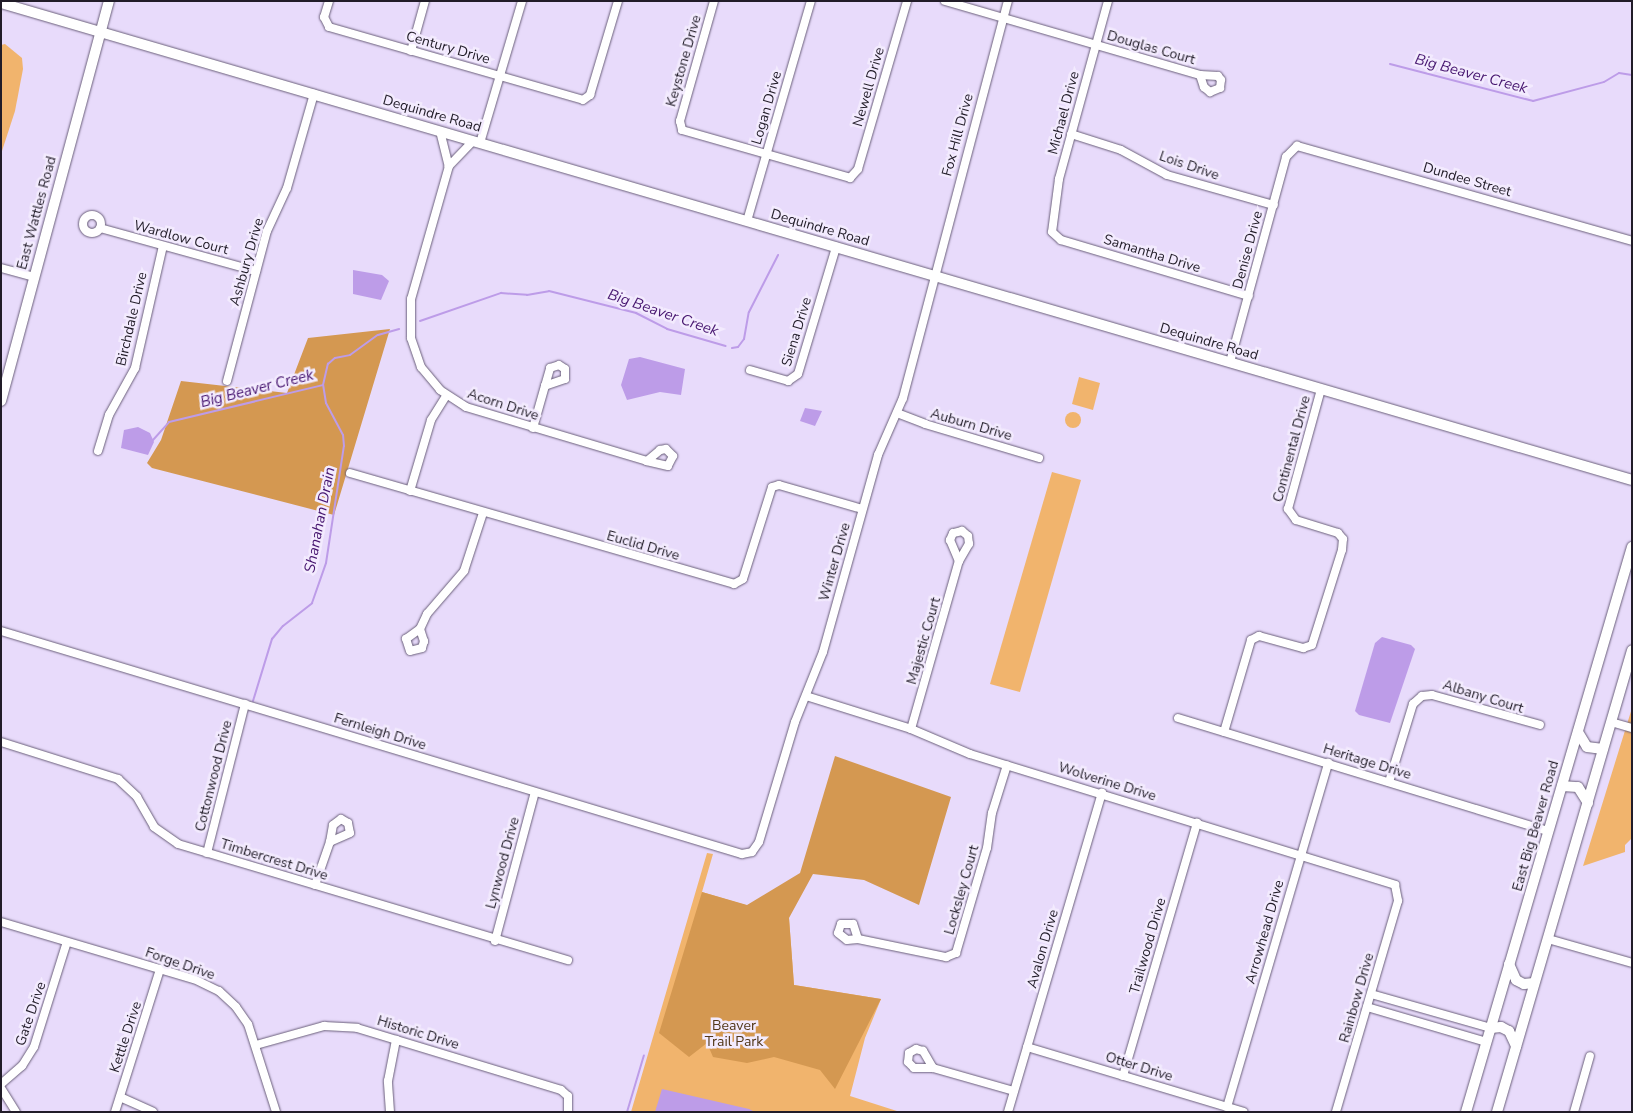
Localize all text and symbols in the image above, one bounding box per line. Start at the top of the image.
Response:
street label: Keystone Drive [663,13,705,109]
street label: Douglas Court [1105,27,1197,69]
street label: Century Drive [404,28,492,68]
street label: Newell Drive [850,45,888,129]
water label: Big Beaver Creek [1413,50,1529,98]
street label: Logan Drive [748,69,786,147]
street label: Michael Drive [1045,70,1083,156]
street label: Dequindre Road [381,92,483,136]
street label: Fox Hill Drive [939,92,977,178]
street label: Lois Drive [1157,148,1221,184]
street label: East Wattles Road [14,154,60,272]
street label: Dundee Street [1421,159,1513,201]
street label: Dequindre Road [769,206,871,250]
street label: Denise Drive [1230,209,1266,291]
street label: Ashbury Drive [226,216,268,308]
street label: Wardlow Court [132,217,230,259]
street label: Samantha Drive [1102,231,1202,277]
street label: Birchdale Drive [113,270,151,368]
water label: Big Beaver Creek [605,286,721,340]
street label: Siena Drive [779,295,815,369]
street label: Dequindre Road [1158,320,1260,364]
water label: Big Beaver Creek [199,366,315,412]
street label: Acorn Drive [465,386,541,424]
street label: Continental Drive [1270,394,1314,504]
street label: Auburn Drive [928,405,1014,445]
water label: Shanahan Drain [301,466,339,574]
street label: Winter Drive [816,521,854,603]
street label: Euclid Drive [605,528,681,564]
street label: Majestic Court [904,595,944,687]
street label: Albany Court [1441,677,1525,717]
street label: Fernleigh Drive [332,710,428,754]
street label: Cottonwood Drive [192,719,236,833]
street label: Heritage Drive [1321,741,1413,783]
street label: Wolverine Drive [1056,759,1158,805]
street label: East Big Beaver Road [1509,759,1563,893]
street label: Lynwood Drive [483,815,523,911]
street label: Timbercrest Drive [218,836,330,884]
street label: Locksley Court [941,843,983,937]
street label: Arrowhead Drive [1242,878,1288,986]
street label: Trailwood Drive [1126,896,1170,996]
street label: Avalon Drive [1024,908,1062,990]
street label: Forge Drive [143,944,217,984]
street label: Rainbow Drive [1336,951,1378,1045]
street label: Gate Drive [12,980,50,1048]
street label: Kettle Drive [107,999,145,1075]
street label: Historic Drive [375,1013,461,1053]
park label: Beaver Trail Park [705,1018,763,1050]
street label: Otter Drive [1103,1049,1175,1085]

